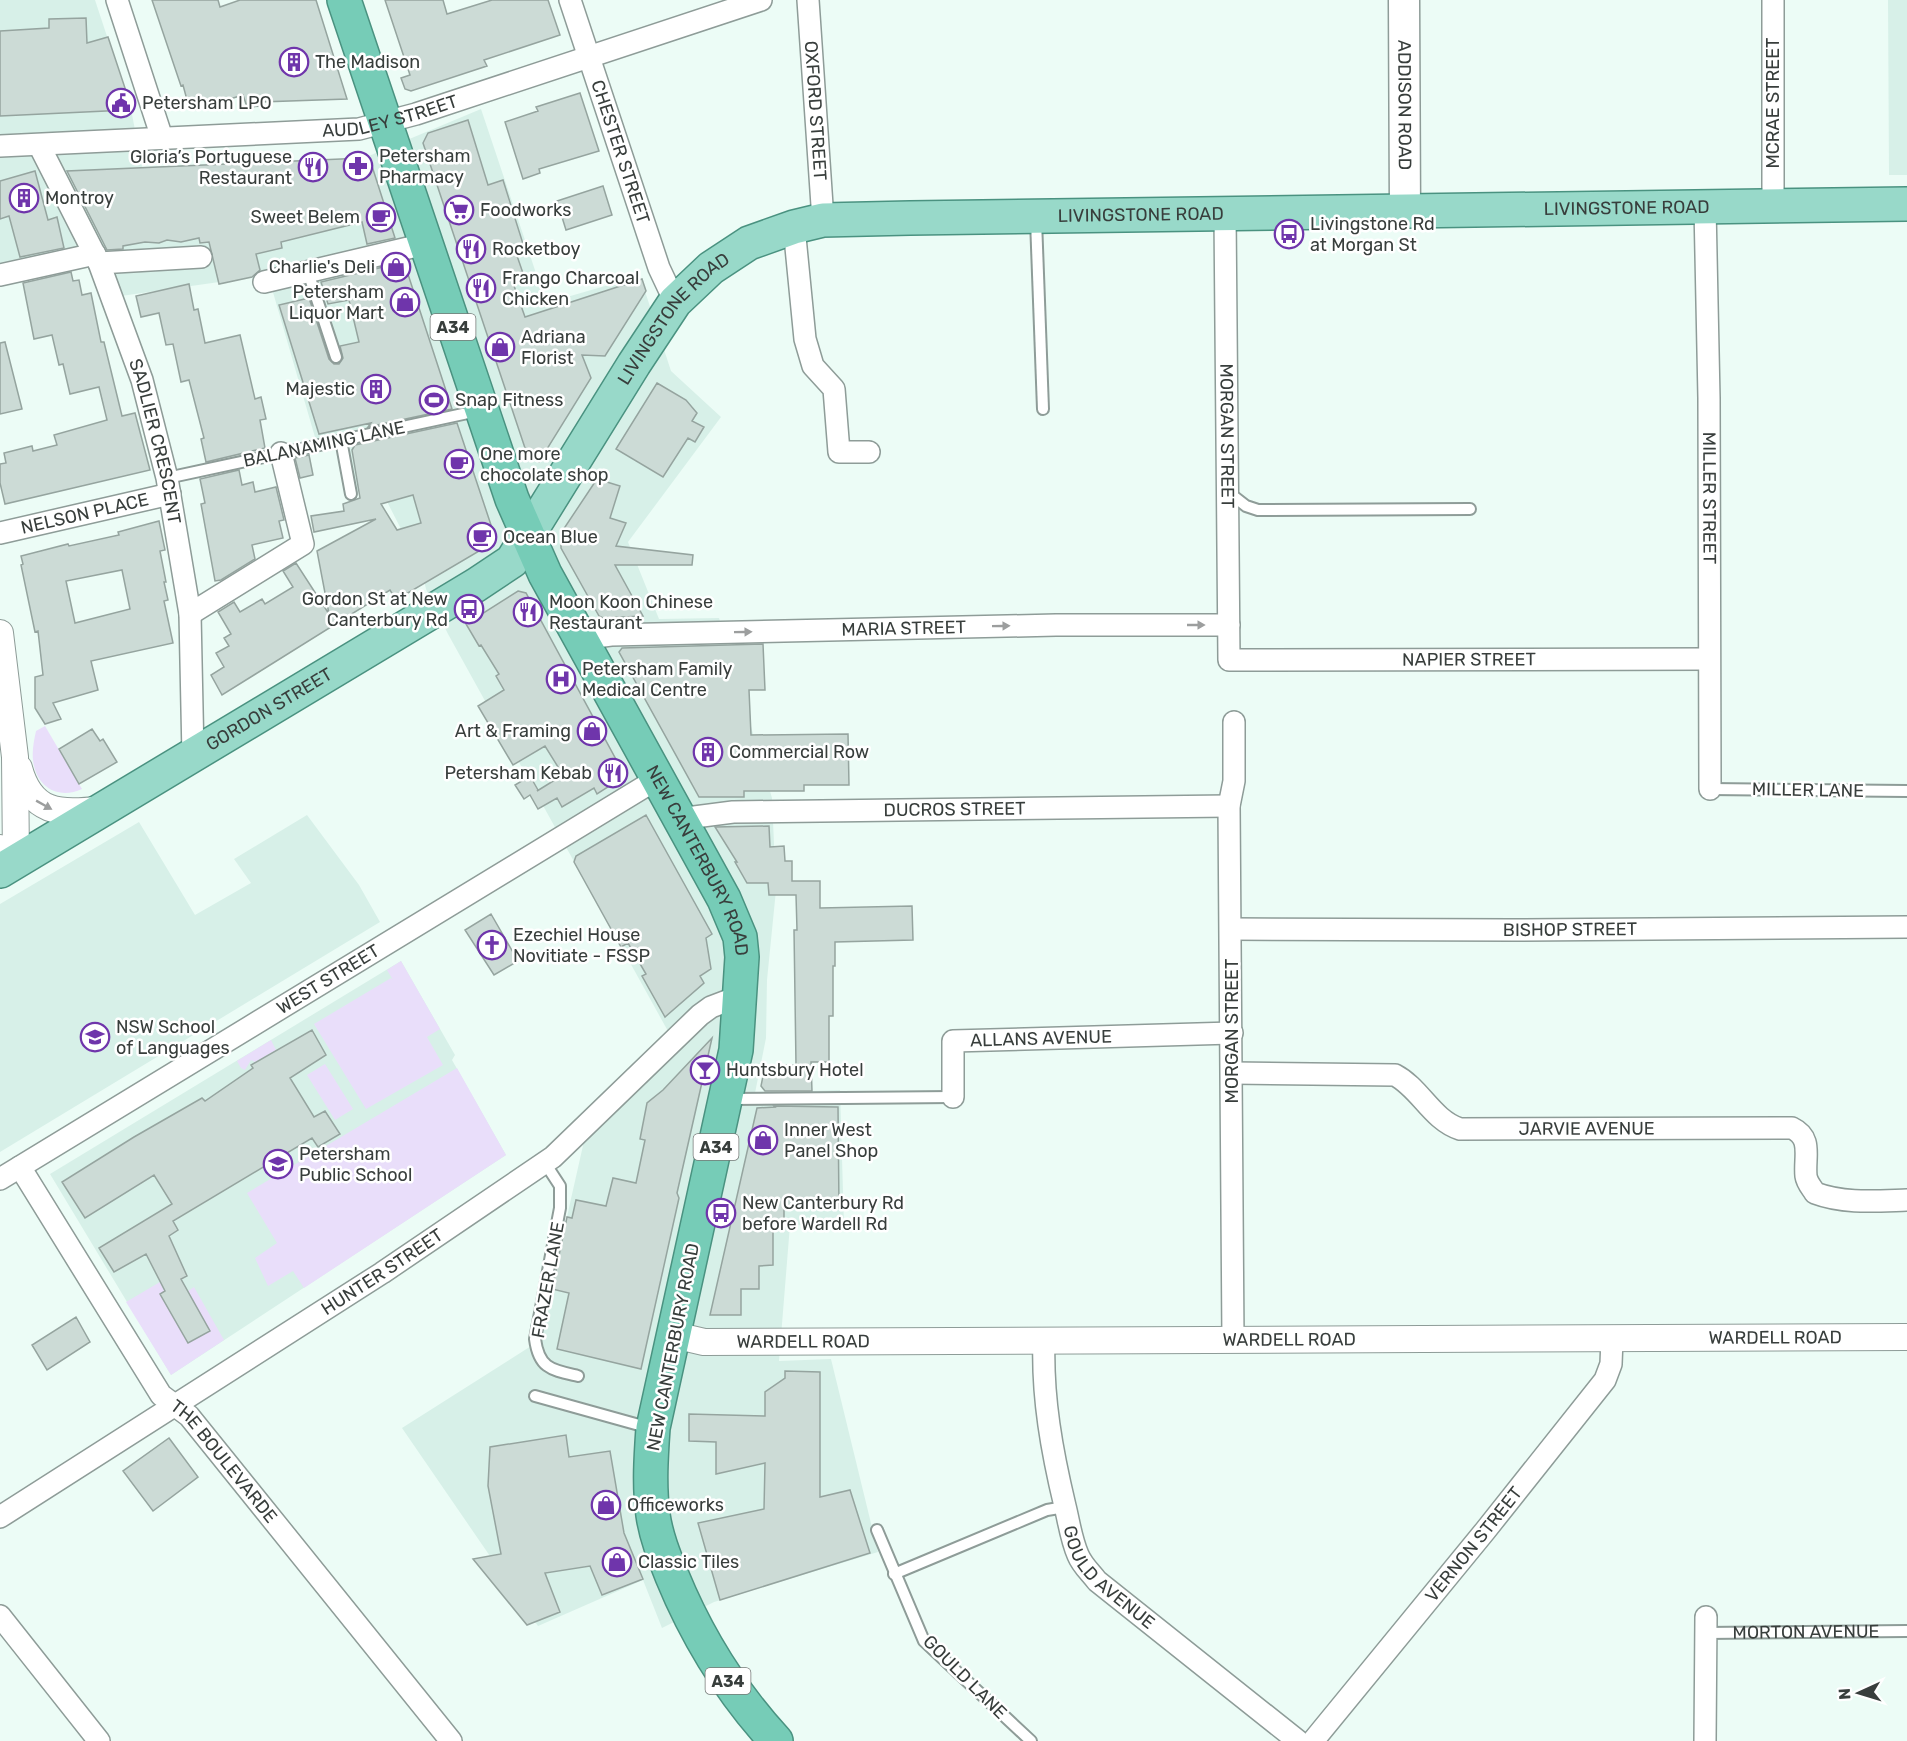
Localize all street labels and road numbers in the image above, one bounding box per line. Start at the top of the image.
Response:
street label: MCRAE STREET [1762,38,1784,168]
street label: OXFORD STREET [800,40,831,181]
street label: ADDISON ROAD [1393,40,1416,170]
street label: CHESTER STREET [586,77,655,226]
street label: AUDLEY STREET [322,90,460,142]
street label: LIVINGSTONE ROAD [1544,196,1710,220]
street label: LIVINGSTONE ROAD [1058,203,1224,227]
street label: LIVINGSTONE ROAD [613,248,734,389]
road number: A34 [430,314,476,340]
street label: SADLIER CRESCENT [124,356,186,526]
street label: MORGAN STREET [1215,363,1239,509]
street label: BALANAMING LANE [241,416,407,472]
street label: MILLER STREET [1698,432,1720,564]
street label: NELSON PLACE [19,488,151,539]
street label: MARIA STREET [841,616,966,641]
street label: NAPIER STREET [1402,648,1536,671]
street label: GORDON STREET [202,663,336,756]
street label: NEW CANTERBURY ROAD [641,761,753,957]
street label: MILLER LANE [1752,778,1864,802]
street label: DUCROS STREET [883,797,1026,821]
street label: BISHOP STREET [1503,918,1637,941]
street label: WEST STREET [273,940,383,1019]
street label: MORGAN STREET [1221,959,1243,1103]
street label: ALLANS AVENUE [970,1025,1112,1052]
street label: JARVIE AVENUE [1519,1117,1655,1140]
road number: A34 [694,1134,738,1160]
street label: FRAZER LANE [527,1220,569,1340]
street label: HUNTER STREET [317,1224,447,1320]
street label: NEW CANTERBURY ROAD [642,1241,704,1453]
street label: WARDELL ROAD [1708,1326,1842,1349]
street label: WARDELL ROAD [1222,1328,1356,1351]
street label: WARDELL ROAD [736,1330,870,1353]
street label: THE BOULEVARDE [166,1395,282,1527]
street label: VERNON STREET [1421,1482,1527,1606]
street label: GOULD AVENUE [1059,1523,1159,1634]
street label: MORTON AVENUE [1732,1620,1880,1644]
street label: GOULD LANE [918,1630,1012,1724]
road number: A34 [706,1668,750,1694]

